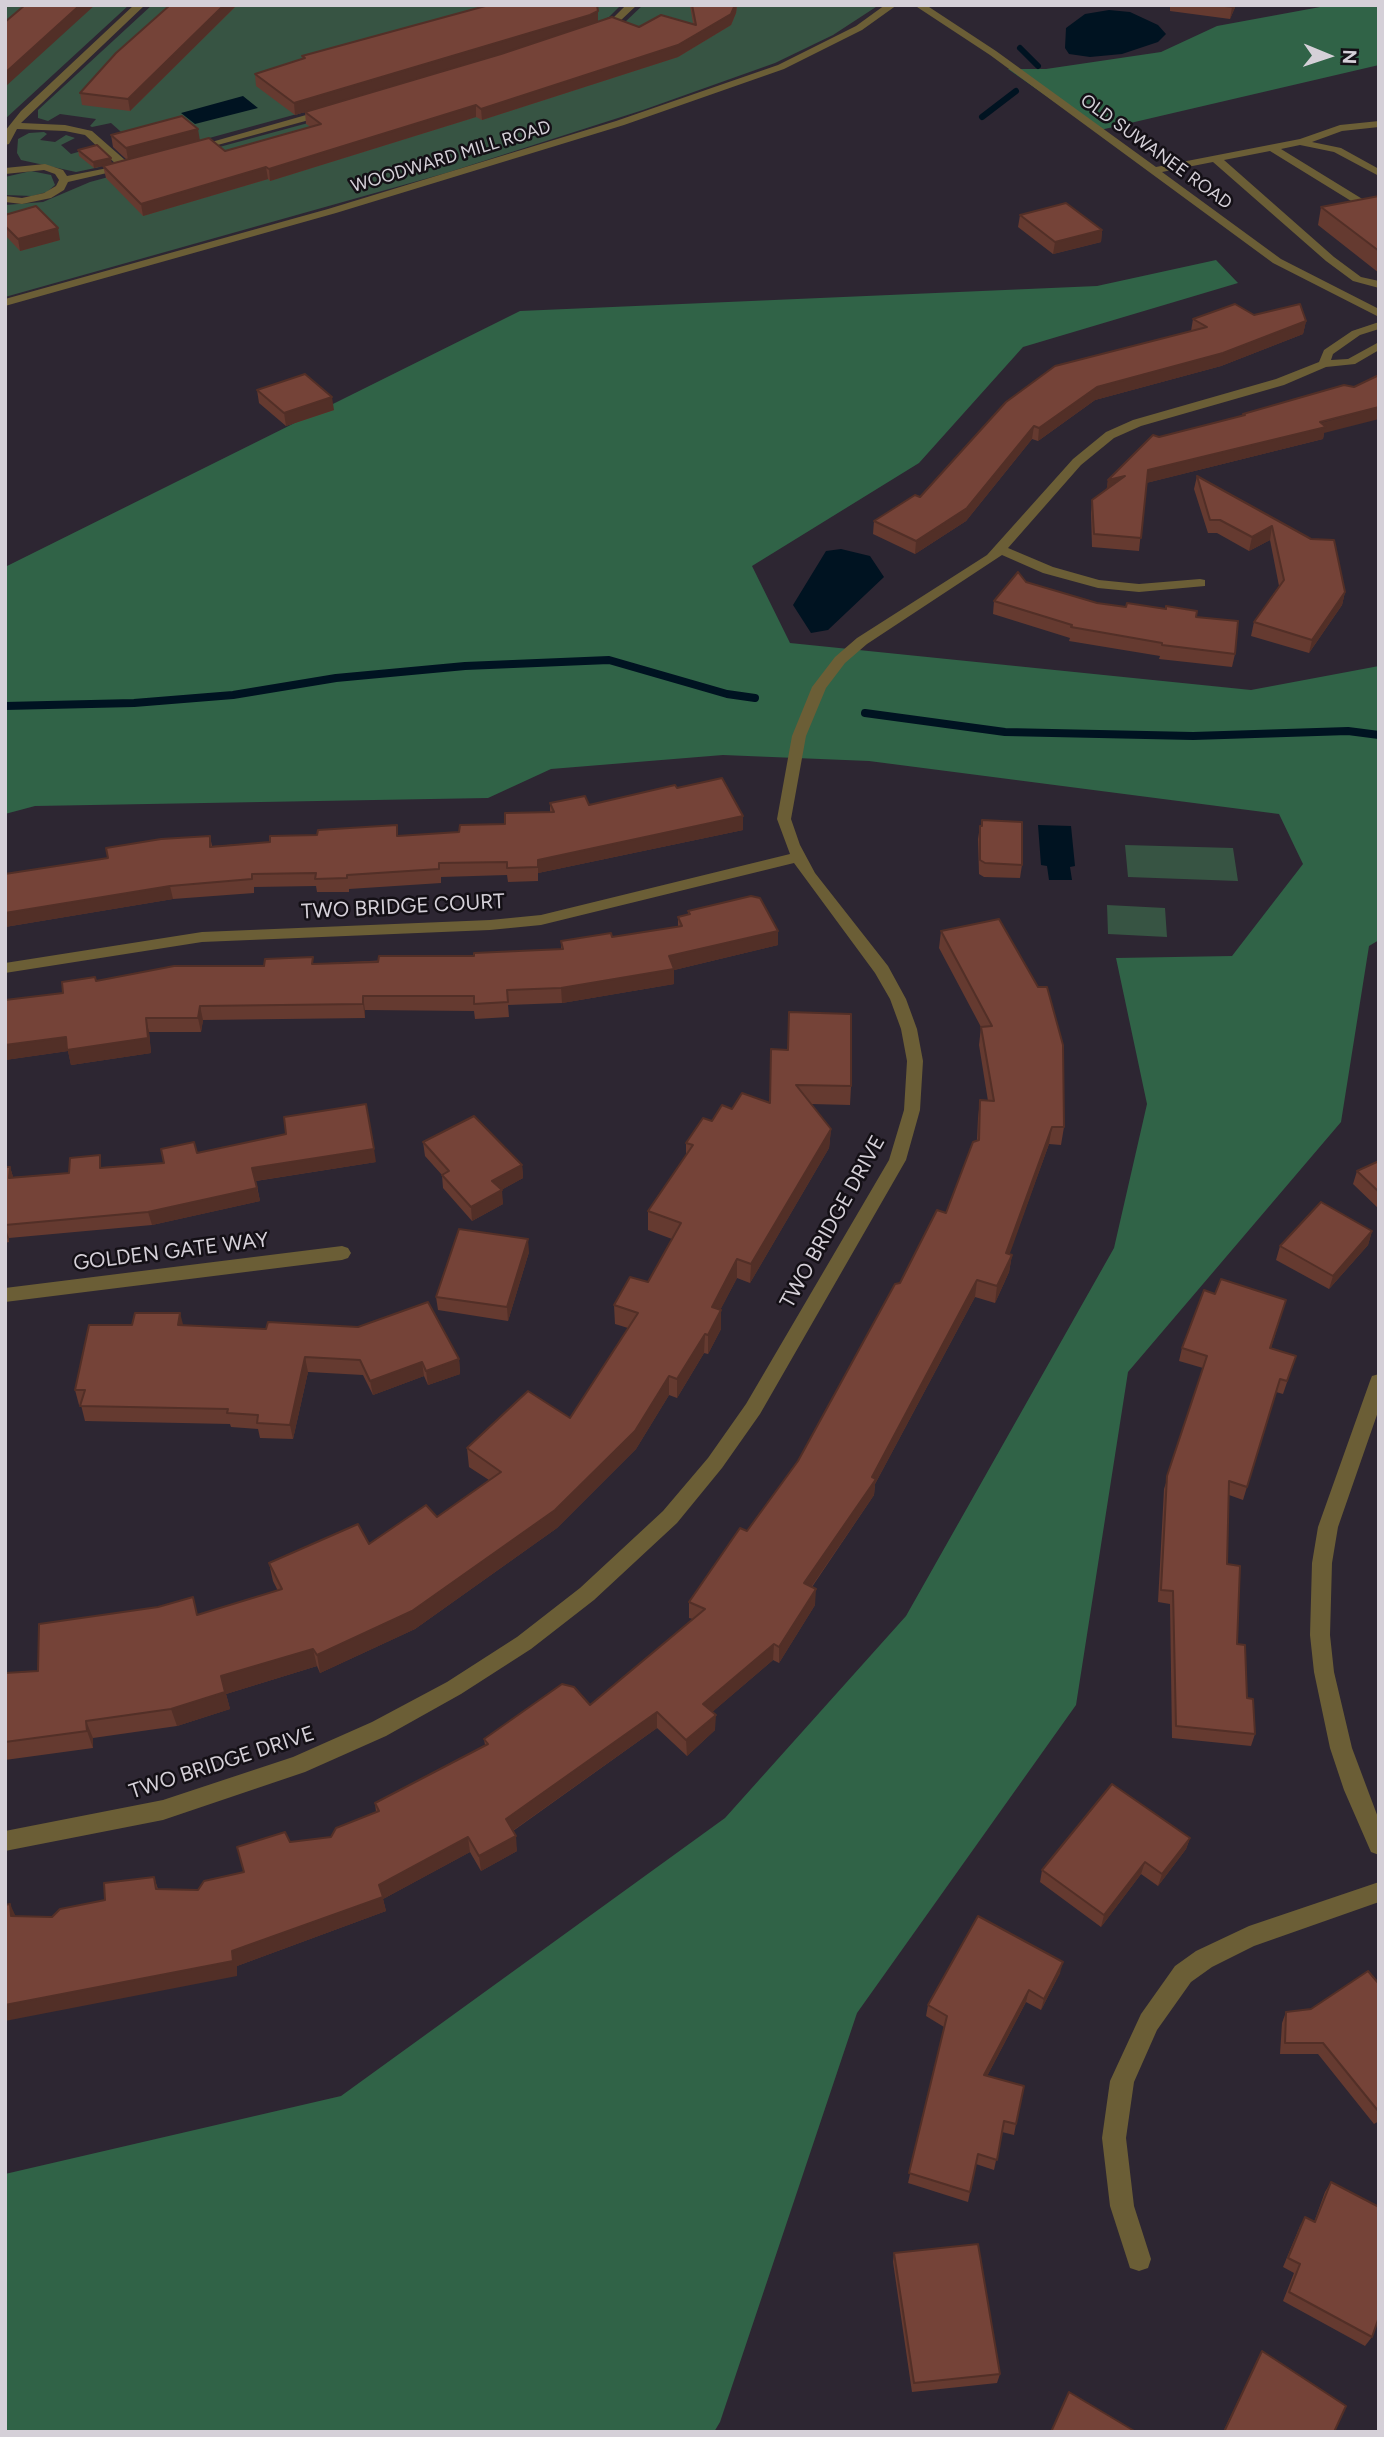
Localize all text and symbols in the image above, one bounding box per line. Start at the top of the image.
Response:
north arrow [1293,21,1363,91]
text: N [1338,49,1361,64]
street label: OLD SUWANEE ROAD [1076,90,1236,214]
street label: WOODWARD MILL ROAD [349,116,553,198]
street label: TWO BRIDGE COURT [301,889,505,925]
street label: TWO BRIDGE DRIVE [775,1131,891,1313]
street label: GOLDEN GATE WAY [72,1228,270,1276]
street label: TWO BRIDGE DRIVE [126,1721,318,1805]

